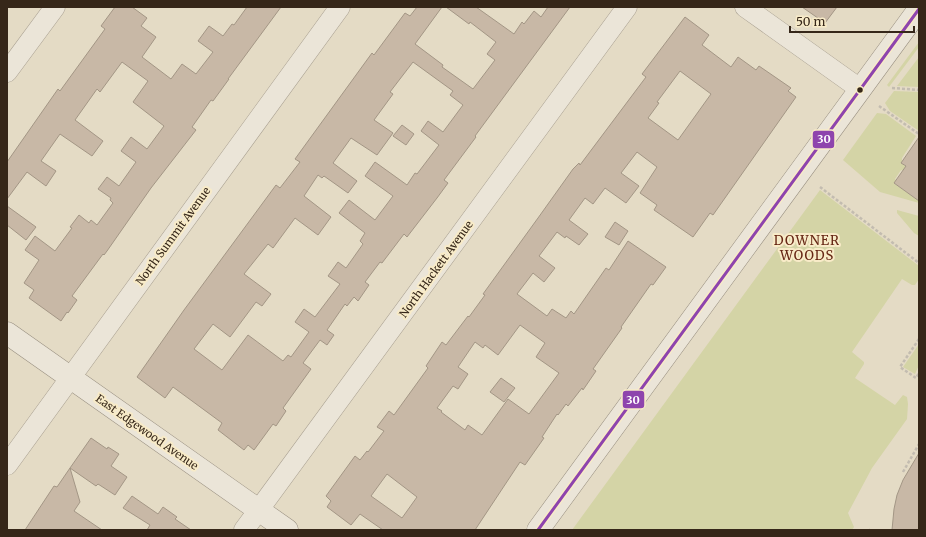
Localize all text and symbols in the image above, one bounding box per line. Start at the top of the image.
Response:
scale bar [790,8,914,34]
text: 50 m [796,14,825,29]
unlabelled marker [855,85,865,95]
line badge: 30 [812,130,835,149]
text: 30 [817,132,831,146]
street label: North Summit Avenue [133,184,213,288]
street label: North Hackett Avenue [396,218,476,320]
district label: DOWNER WOODS [774,232,840,264]
line badge: 30 [622,390,645,409]
street label: East Edgewood Avenue [93,391,201,473]
text: 30 [626,393,640,407]

